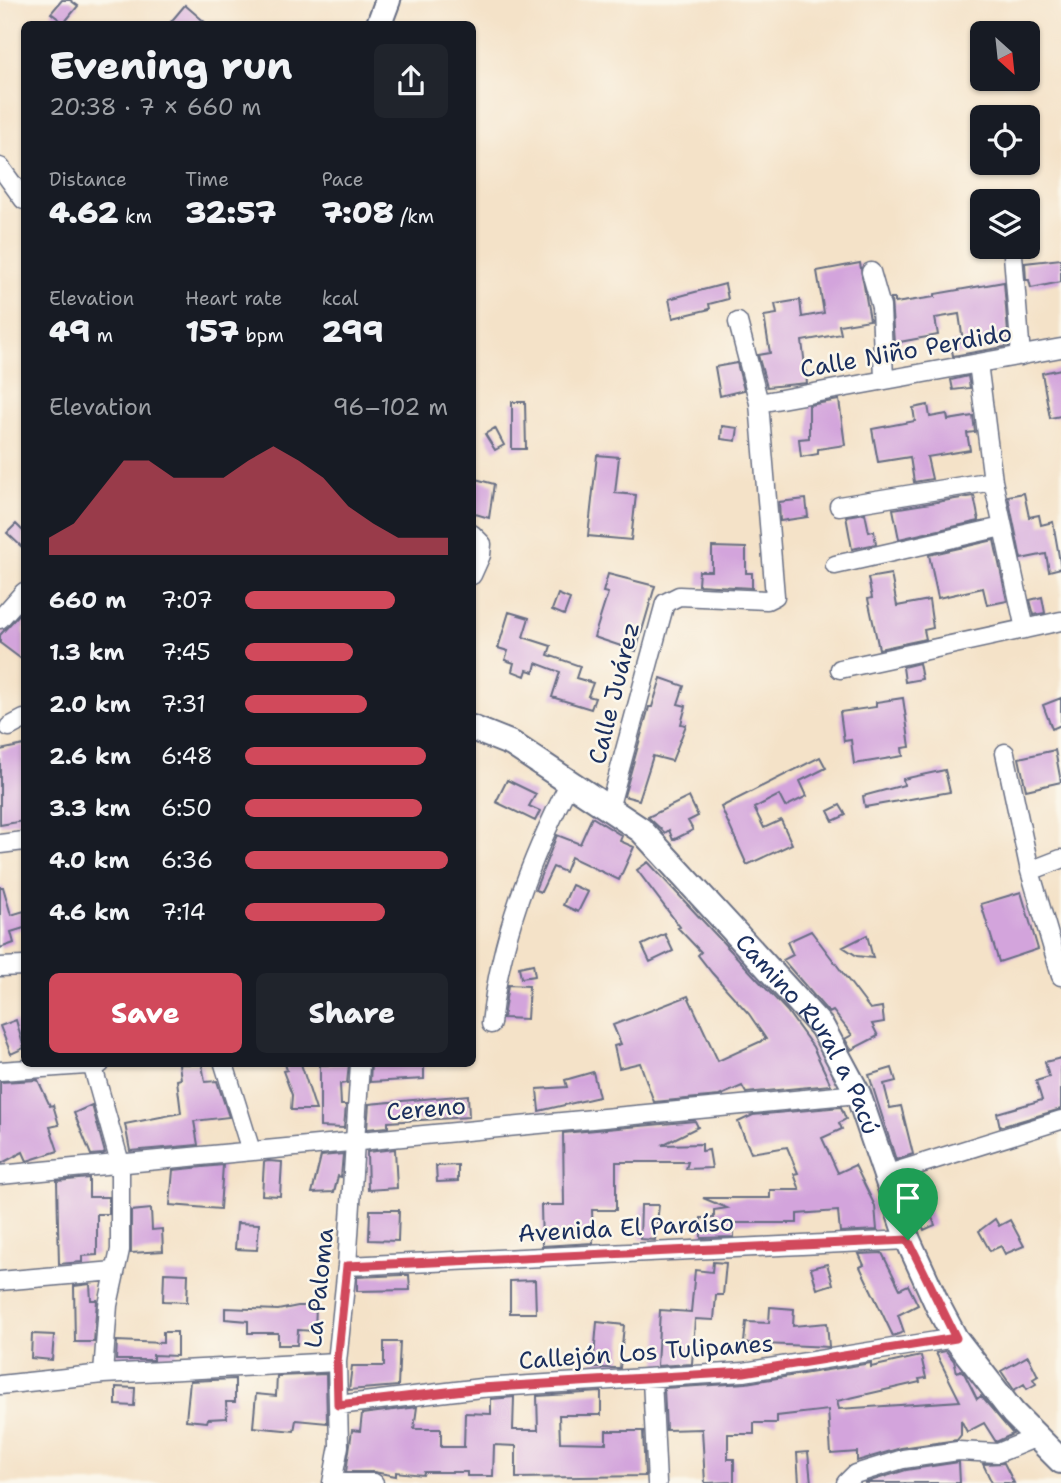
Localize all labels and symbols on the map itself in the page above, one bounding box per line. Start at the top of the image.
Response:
north arrow [970,21,1040,91]
street label: Calle Niño Perdido [798,317,1014,385]
street label: Calle Juárez [581,619,647,767]
street label: Camino Rural a Pacú [728,927,887,1139]
street label: Cereno [385,1090,467,1128]
pin [878,1168,938,1240]
street label: Avenida El Paraíso [517,1206,735,1250]
street label: La Paloma [297,1226,341,1350]
street label: Callejón Los Tulipanes [518,1327,774,1377]

